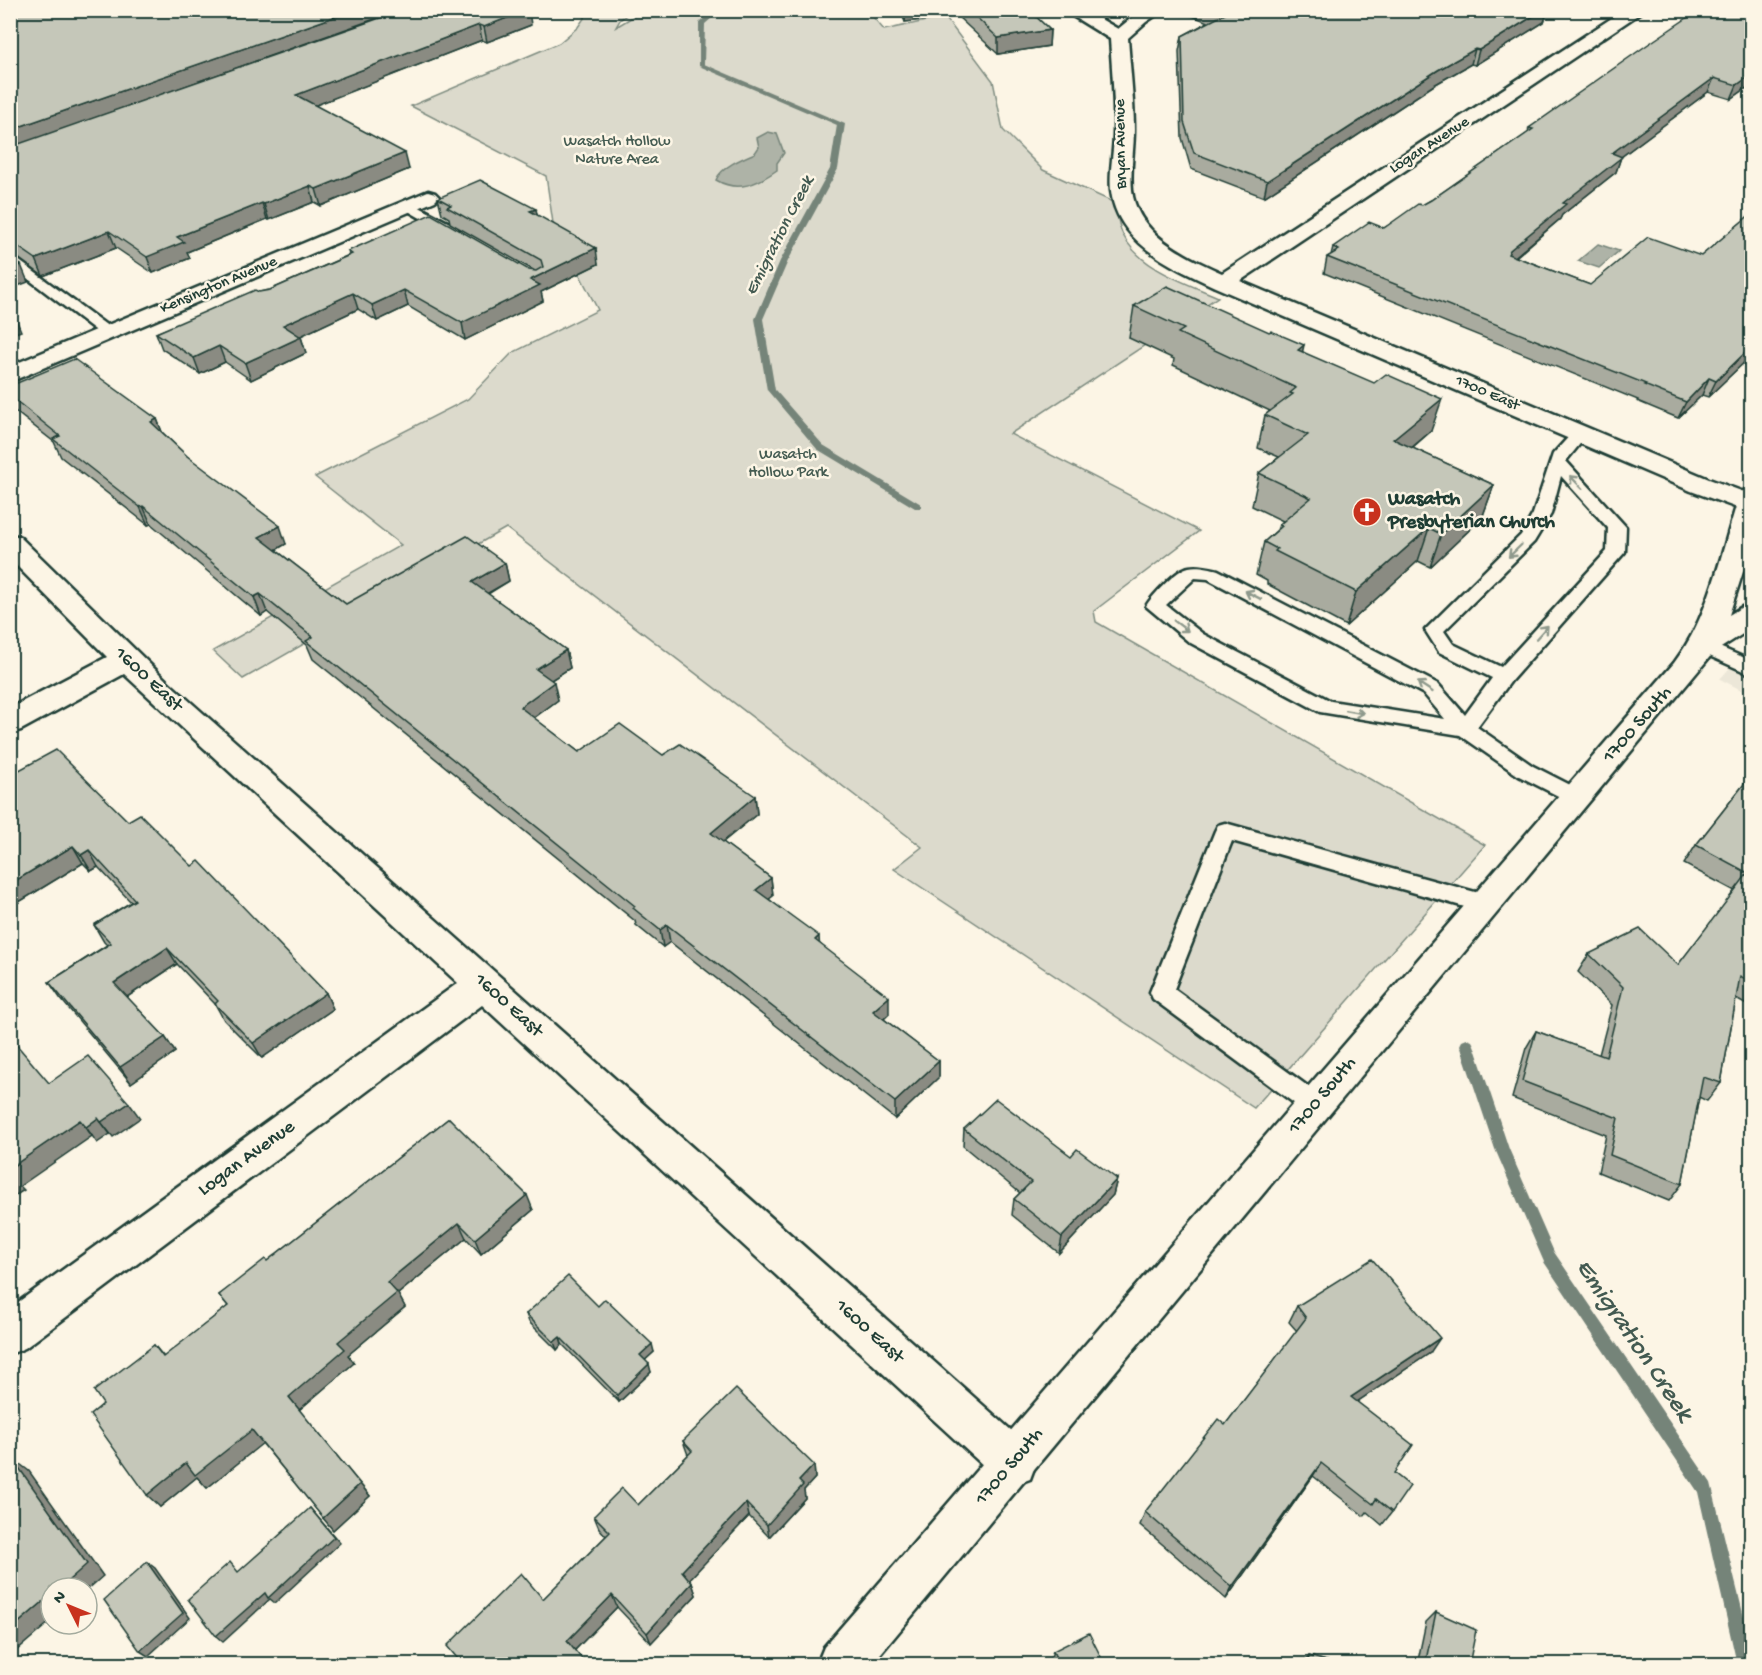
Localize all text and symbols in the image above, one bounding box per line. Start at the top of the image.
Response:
street label: Bryan Avenue [1112,98,1132,190]
street label: Logan Avenue [1386,113,1474,179]
park label: Wasatch Hollow Nature Area [564,133,671,170]
water label: Emigration Creek [741,171,820,299]
street label: Kensington Avenue [158,253,281,319]
street label: 1700 East [1451,372,1523,417]
park label: Wasatch Hollow Park [748,446,830,483]
one-way arrow [1568,475,1583,490]
place label: Wasatch Presbyterian Church [1387,489,1555,535]
church icon: Wasatch Presbyterian Church [1351,496,1383,528]
one-way arrow [1508,543,1523,557]
one-way arrow [1245,589,1263,601]
one-way arrow [1173,620,1189,633]
one-way arrow [1535,625,1549,640]
street label: 1600 East [108,642,188,719]
one-way arrow [1418,681,1434,693]
street label: 1700 South [1598,682,1678,769]
one-way arrow [1345,707,1364,718]
street label: 1600 East [468,968,549,1044]
street label: 1700 South [1283,1052,1362,1140]
street label: Logan Avenue [194,1116,301,1202]
water label: Emigration Creek [1567,1254,1700,1430]
street label: 1600 East [829,1294,910,1370]
street label: 1700 South [970,1423,1049,1511]
north arrow [39,1576,99,1636]
text: N [50,1587,71,1608]

